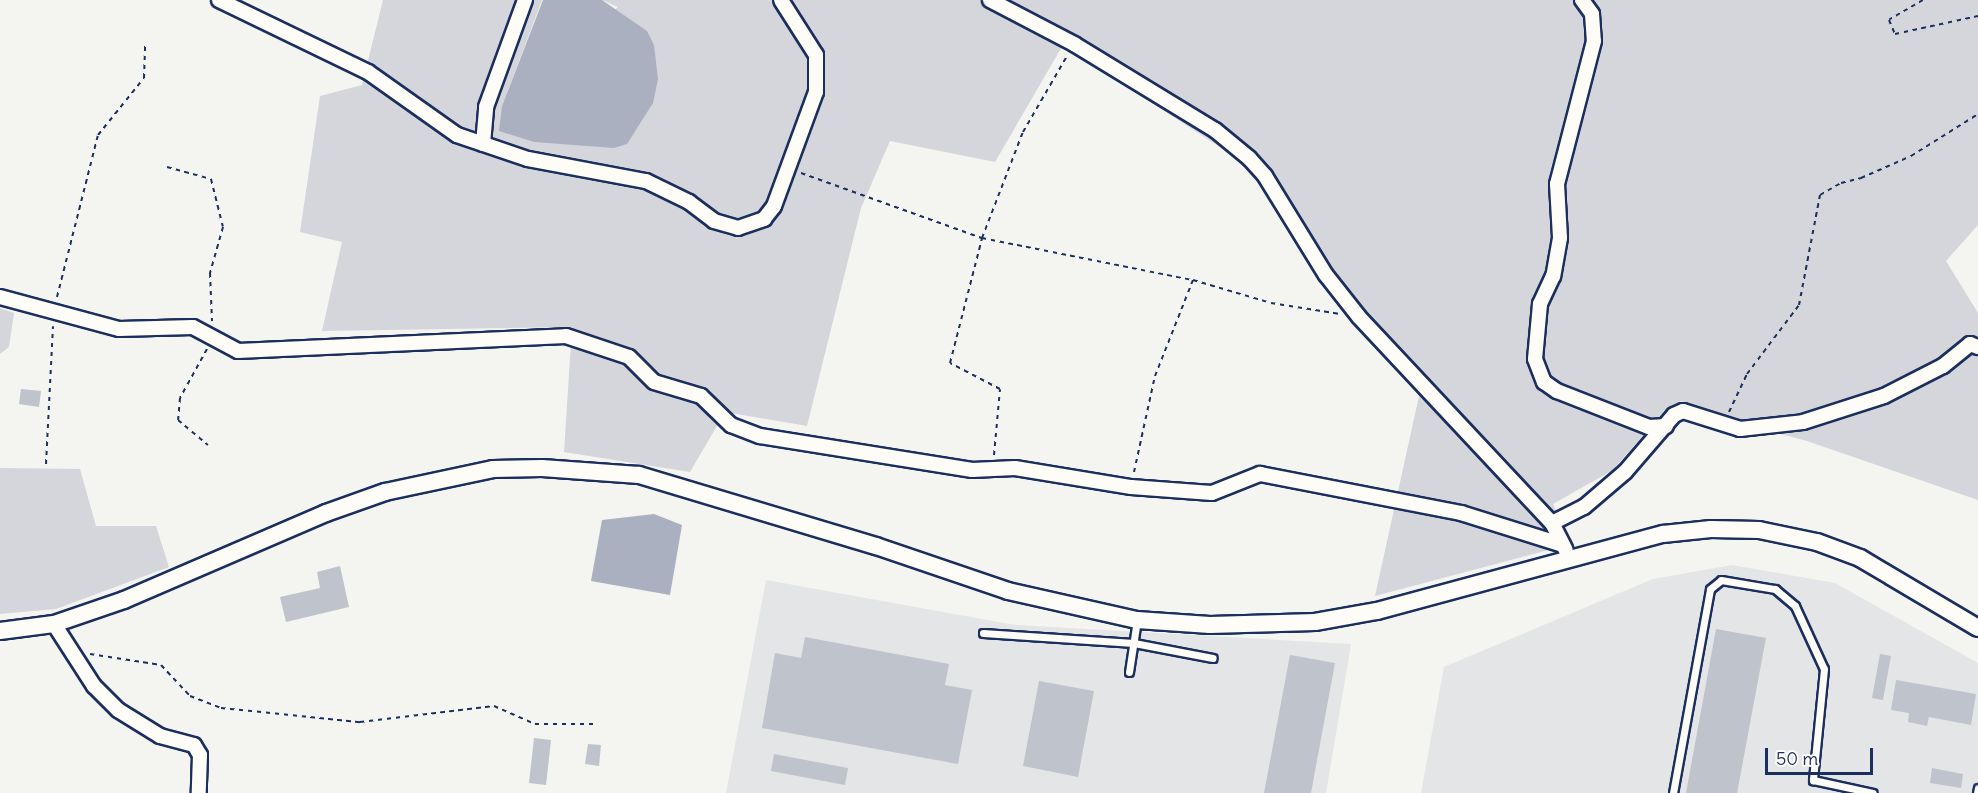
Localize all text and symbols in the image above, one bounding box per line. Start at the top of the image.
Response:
scale bar [1768,736,1876,774]
text: 50 m [1776,747,1818,770]

